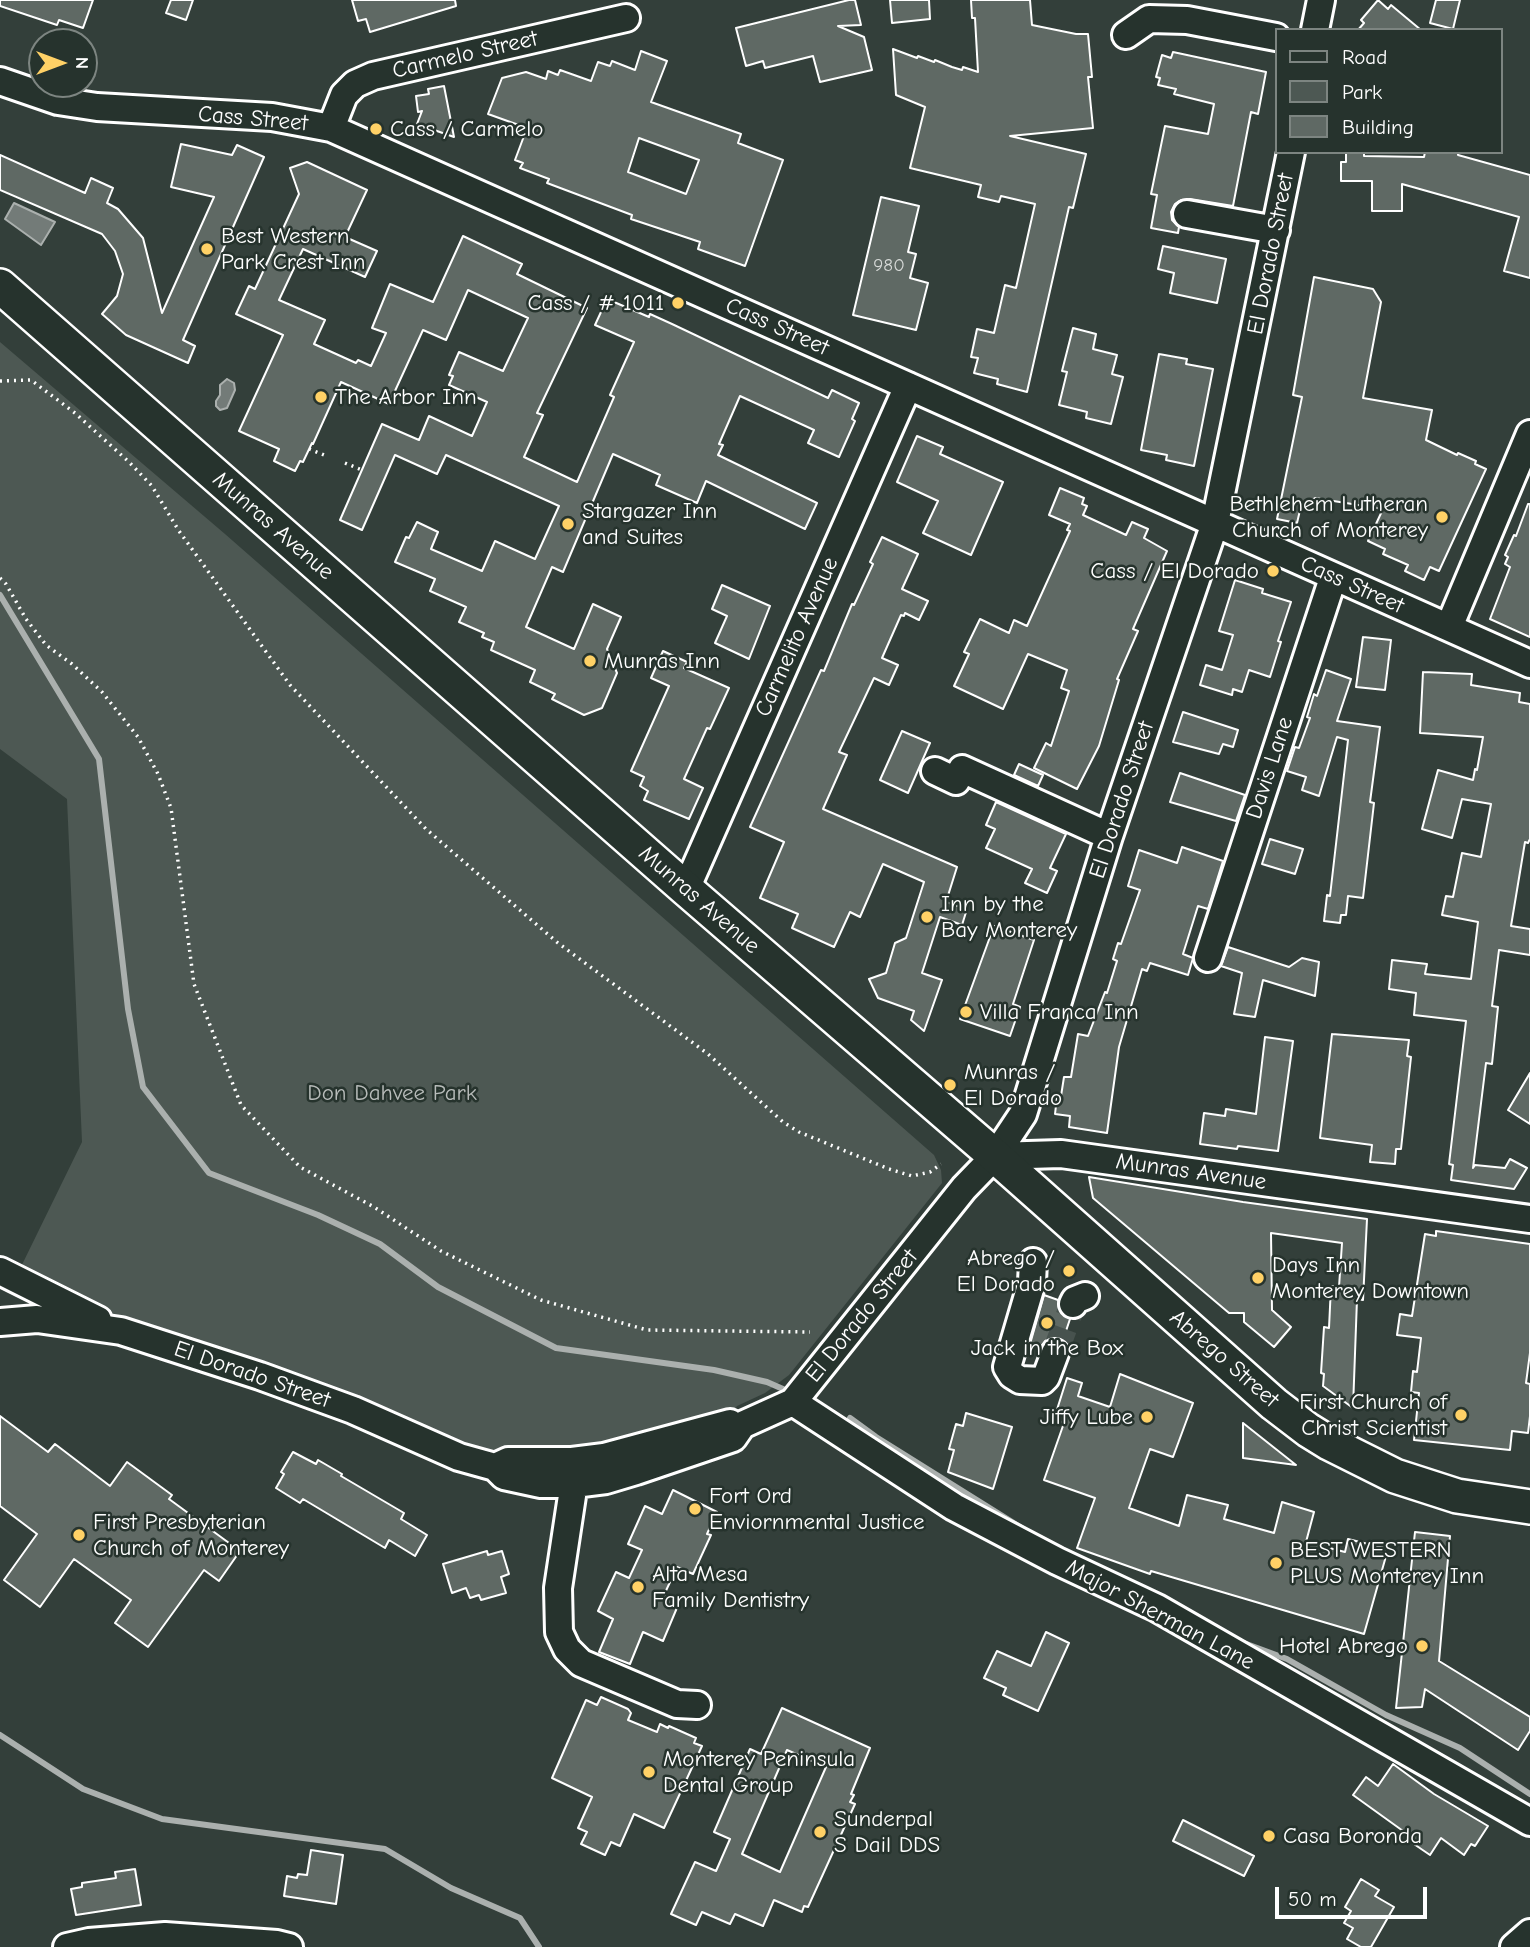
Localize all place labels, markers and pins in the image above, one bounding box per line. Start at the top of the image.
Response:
place label: Cass / Carmelo [390,115,543,143]
marker: Cass / Carmelo [368,121,384,137]
place label: Best Western Park Crest Inn [221,222,365,276]
marker: Best Western Park Crest Inn [199,241,215,257]
place label: Cass / # 1011 [527,289,664,317]
marker: Cass / # 1011 [670,295,686,311]
place label: The Arbor Inn [335,383,477,411]
marker: The Arbor Inn [313,389,329,405]
place label: Bethlehem Lutheran Church of Monterey [1230,490,1428,544]
place label: Stargazer Inn and Suites [582,497,717,551]
marker: Bethlehem Lutheran Church of Monterey [1434,509,1450,525]
marker: Stargazer Inn and Suites [560,516,576,532]
place label: Cass / El Dorado [1090,557,1259,585]
marker: Cass / El Dorado [1265,563,1281,579]
place label: Munras Inn [604,647,720,675]
marker: Munras Inn [582,653,598,669]
place label: Inn by the Bay Monterey [941,890,1077,944]
marker: Inn by the Bay Monterey [919,909,935,925]
place label: Villa Franca Inn [980,998,1139,1026]
marker: Villa Franca Inn [958,1004,974,1020]
place label: Munras / El Dorado [964,1058,1062,1112]
marker: Munras / El Dorado [942,1077,958,1093]
place label: Abrego / El Dorado [957,1244,1055,1298]
place label: Days Inn Monterey Downtown [1272,1251,1469,1305]
marker: Abrego / El Dorado [1061,1263,1077,1279]
marker: Days Inn Monterey Downtown [1250,1270,1266,1286]
marker: Jack in the Box [1039,1315,1055,1331]
place label: Jack in the Box [971,1334,1123,1362]
place label: First Church of Christ Scientist [1299,1388,1447,1442]
place label: Jiffy Lube [1040,1403,1133,1431]
marker: First Church of Christ Scientist [1453,1407,1469,1423]
marker: Jiffy Lube [1139,1409,1155,1425]
place label: Fort Ord Enviornmental Justice [709,1482,924,1536]
marker: Fort Ord Enviornmental Justice [687,1501,703,1517]
place label: First Presbyterian Church of Monterey [93,1508,289,1562]
marker: First Presbyterian Church of Monterey [71,1527,87,1543]
place label: BEST WESTERN PLUS Monterey Inn [1290,1536,1484,1590]
marker: BEST WESTERN PLUS Monterey Inn [1268,1555,1284,1571]
place label: Alta Mesa Family Dentistry [652,1560,809,1614]
marker: Alta Mesa Family Dentistry [630,1579,646,1595]
place label: Hotel Abrego [1279,1632,1408,1660]
marker: Hotel Abrego [1414,1638,1430,1654]
place label: Monterey Peninsula Dental Group [663,1745,855,1799]
marker: Monterey Peninsula Dental Group [641,1764,657,1780]
place label: Sunderpal S Dail DDS [834,1805,940,1859]
place label: Casa Boronda [1283,1822,1422,1850]
marker: Sunderpal S Dail DDS [812,1824,828,1840]
marker: Casa Boronda [1261,1828,1277,1844]

